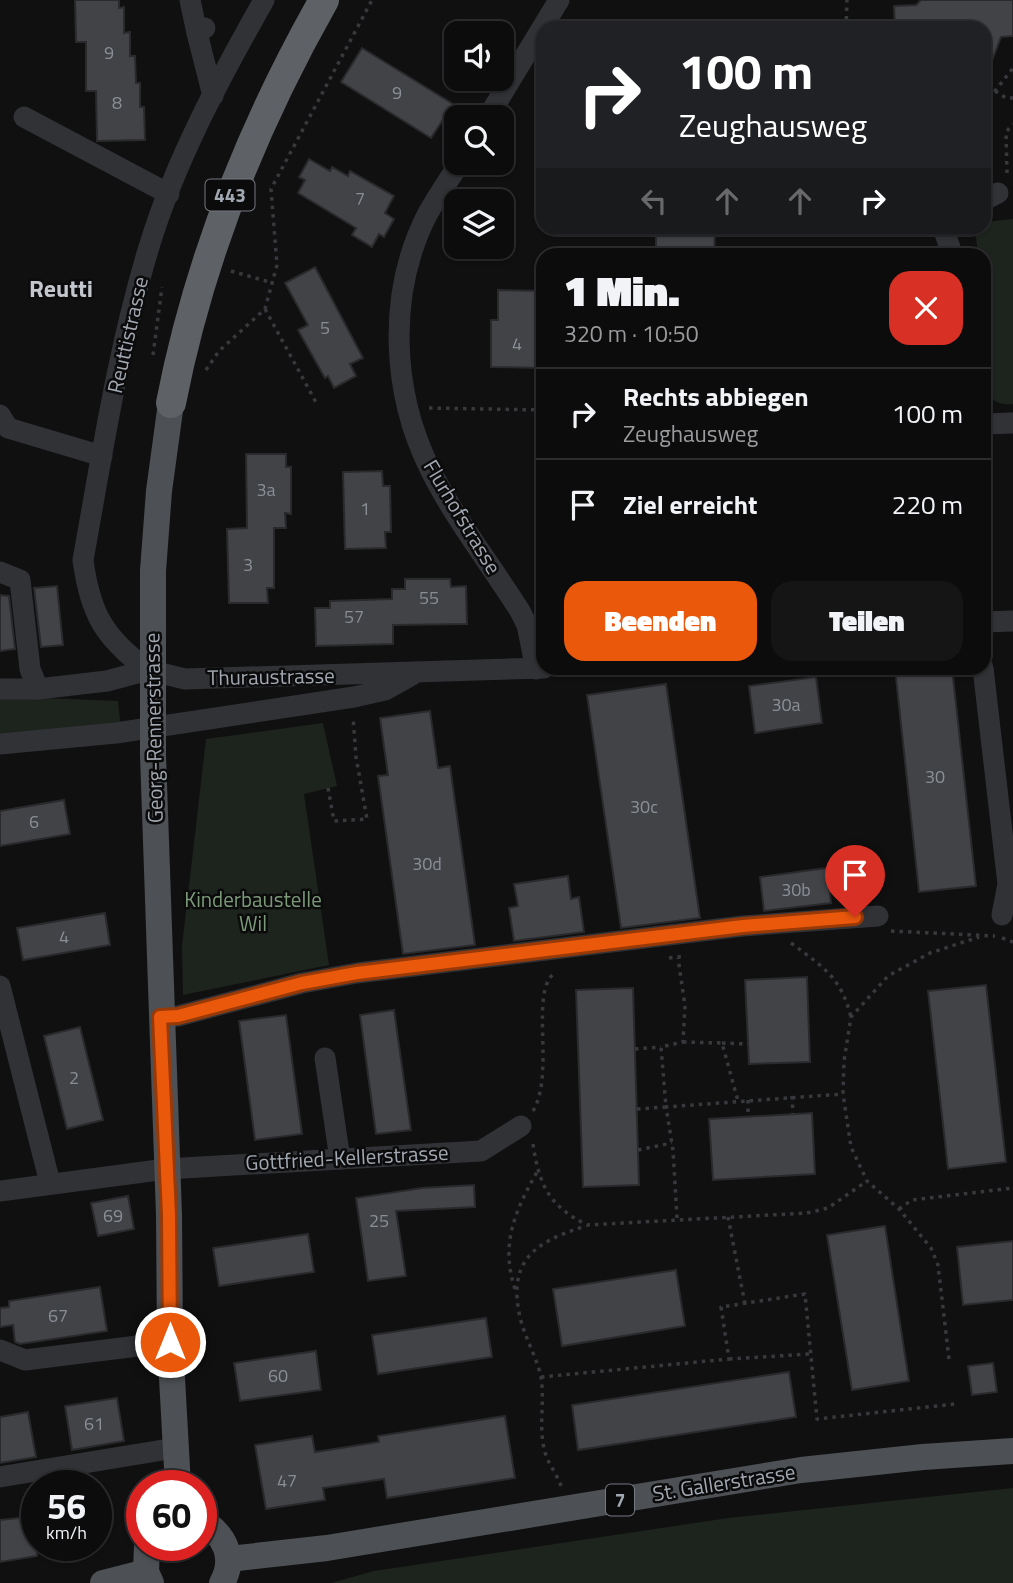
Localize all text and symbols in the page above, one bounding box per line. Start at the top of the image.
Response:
map controls [444,21,514,259]
button: sound [444,21,514,91]
text: 100 m [679,33,813,108]
house number: 9 [104,39,114,66]
icon: right [564,49,655,140]
house number: 9 [392,79,402,106]
house number: 8 [112,89,122,116]
text: Zeughausweg [679,101,867,149]
button: search [444,105,514,175]
road number: 443 [205,180,254,210]
icon: left [635,182,673,220]
icon: ahead [708,182,746,220]
icon: ahead [781,182,819,220]
icon: right [854,182,892,220]
house number: 7 [355,185,365,212]
button: layers [444,189,514,259]
text: 1 Min. [564,258,680,322]
district label: Reutti [29,270,93,306]
button: close [889,271,963,345]
street label: Reuttistrasse [98,273,156,396]
house number: 5 [320,314,330,341]
text: 320 m · 10:50 [564,316,699,351]
house number: 4 [512,330,522,357]
text: Rechts abbiegen [623,377,809,416]
text: 100 m [892,394,963,433]
icon: right [564,395,602,433]
text: Zeughausweg [623,416,758,451]
street label: Flurhofstrasse [416,453,510,580]
house number: 3a [256,476,276,503]
text: Ziel erreicht [623,485,758,524]
text: 220 m [892,485,963,524]
icon: arrive [564,486,602,524]
house number: 1 [360,495,370,522]
house number: 3 [243,551,253,578]
button: Beenden [564,581,757,661]
button: Teilen [771,581,963,661]
house number: 55 [419,584,439,611]
house number: 57 [344,603,364,630]
street label: Georg-Rennerstrasse [135,633,171,823]
street label: Thuraustrasse [207,659,335,693]
house number: 30a [771,691,801,718]
house number: 30 [925,763,945,790]
house number: 30c [630,793,658,820]
house number: 6 [29,808,39,835]
pin [825,845,885,917]
house number: 30d [412,850,442,877]
icon: arrive [836,856,874,894]
house number: 30b [781,876,811,903]
park label: Kinderbaustelle Wil [184,883,322,939]
house number: 4 [59,923,69,950]
house number: 2 [69,1064,79,1091]
street label: Gottfried-Kellerstrasse [245,1136,449,1178]
house number: 69 [103,1202,123,1229]
house number: 25 [369,1207,389,1234]
house number: 67 [48,1302,68,1329]
position arrow [133,1305,207,1379]
house number: 60 [268,1362,288,1389]
house number: 61 [84,1410,104,1437]
street label: St. Gallerstrasse [650,1455,797,1509]
house number: 47 [277,1467,297,1494]
speed limit sign: 60 [126,1470,217,1561]
text: 56 [47,1479,86,1533]
road number: 7 [606,1484,634,1516]
text: km/h [46,1519,87,1546]

